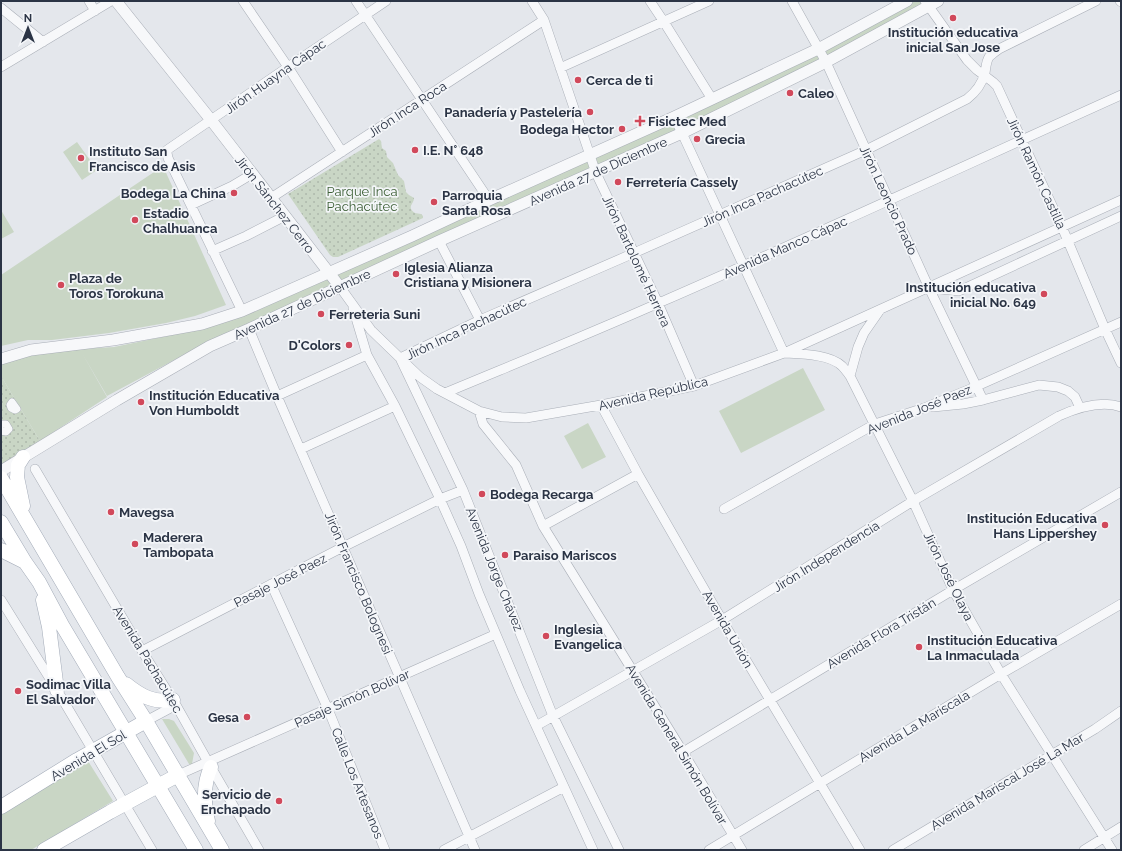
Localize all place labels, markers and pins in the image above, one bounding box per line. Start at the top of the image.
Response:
marker: Institución educativa inicial San Jose [948,13,958,23]
place label: Institución educativa inicial San Jose [888,25,1019,55]
place label: Cerca de ti [586,73,653,88]
marker: Cerca de ti [573,75,583,85]
place label: Caleo [798,86,834,101]
marker: Caleo [785,88,795,98]
place label: Panadería y Pastelería [444,105,583,120]
marker: Panadería y Pastelería [585,107,595,117]
place label: Fisictec Med [648,114,726,129]
marker: Fisictec Med [635,116,645,126]
place label: Bodega Hector [520,122,614,137]
marker: Bodega Hector [617,124,627,134]
place label: Grecia [705,132,746,147]
marker: Grecia [692,134,702,144]
place label: I.E. N° 648 [423,143,484,158]
place label: Instituto San Francisco de Asis [89,144,196,174]
marker: I.E. N° 648 [410,145,420,155]
marker: Instituto San Francisco de Asis [76,153,86,163]
place label: Ferretería Cassely [626,175,738,190]
marker: Ferretería Cassely [613,177,623,187]
place label: Bodega La China [121,186,227,201]
marker: Bodega La China [229,188,239,198]
place label: Parroquia Santa Rosa [442,188,512,218]
marker: Parroquia Santa Rosa [429,197,439,207]
place label: Estadio Chalhuanca [143,206,218,236]
marker: Estadio Chalhuanca [130,215,140,225]
place label: Iglesia Alianza Cristiana y Misionera [404,260,532,290]
marker: Iglesia Alianza Cristiana y Misionera [391,269,401,279]
place label: Plaza de Toros Torokuna [69,271,164,301]
marker: Plaza de Toros Torokuna [56,280,66,290]
place label: Institución educativa inicial No. 649 [906,280,1037,310]
marker: Institución educativa inicial No. 649 [1039,289,1049,299]
place label: Ferreteria Suni [329,307,420,322]
marker: Ferreteria Suni [316,309,326,319]
place label: D'Colors [288,338,342,353]
marker: D'Colors [344,340,354,350]
place label: Institución Educativa Von Humboldt [149,388,280,418]
marker: Institución Educativa Von Humboldt [136,397,146,407]
place label: Bodega Recarga [490,487,594,502]
marker: Bodega Recarga [477,489,487,499]
place label: Mavegsa [119,505,175,520]
marker: Mavegsa [106,507,116,517]
place label: Institución Educativa Hans Lippershey [967,511,1098,541]
marker: Institución Educativa Hans Lippershey [1100,520,1110,530]
place label: Maderera Tambopata [143,530,214,560]
marker: Maderera Tambopata [130,539,140,549]
place label: Paraiso Mariscos [513,548,617,563]
marker: Paraiso Mariscos [500,550,510,560]
place label: Inglesia Evangelica [554,622,623,652]
marker: Inglesia Evangelica [541,631,551,641]
place label: Institución Educativa La Inmaculada [927,633,1058,663]
marker: Institución Educativa La Inmaculada [914,642,924,652]
place label: Sodimac Villa El Salvador [26,677,111,707]
marker: Sodimac Villa El Salvador [13,686,23,696]
place label: Gesa [208,710,240,725]
marker: Gesa [242,712,252,722]
place label: Servicio de Enchapado [201,787,271,817]
marker: Servicio de Enchapado [274,796,284,806]

